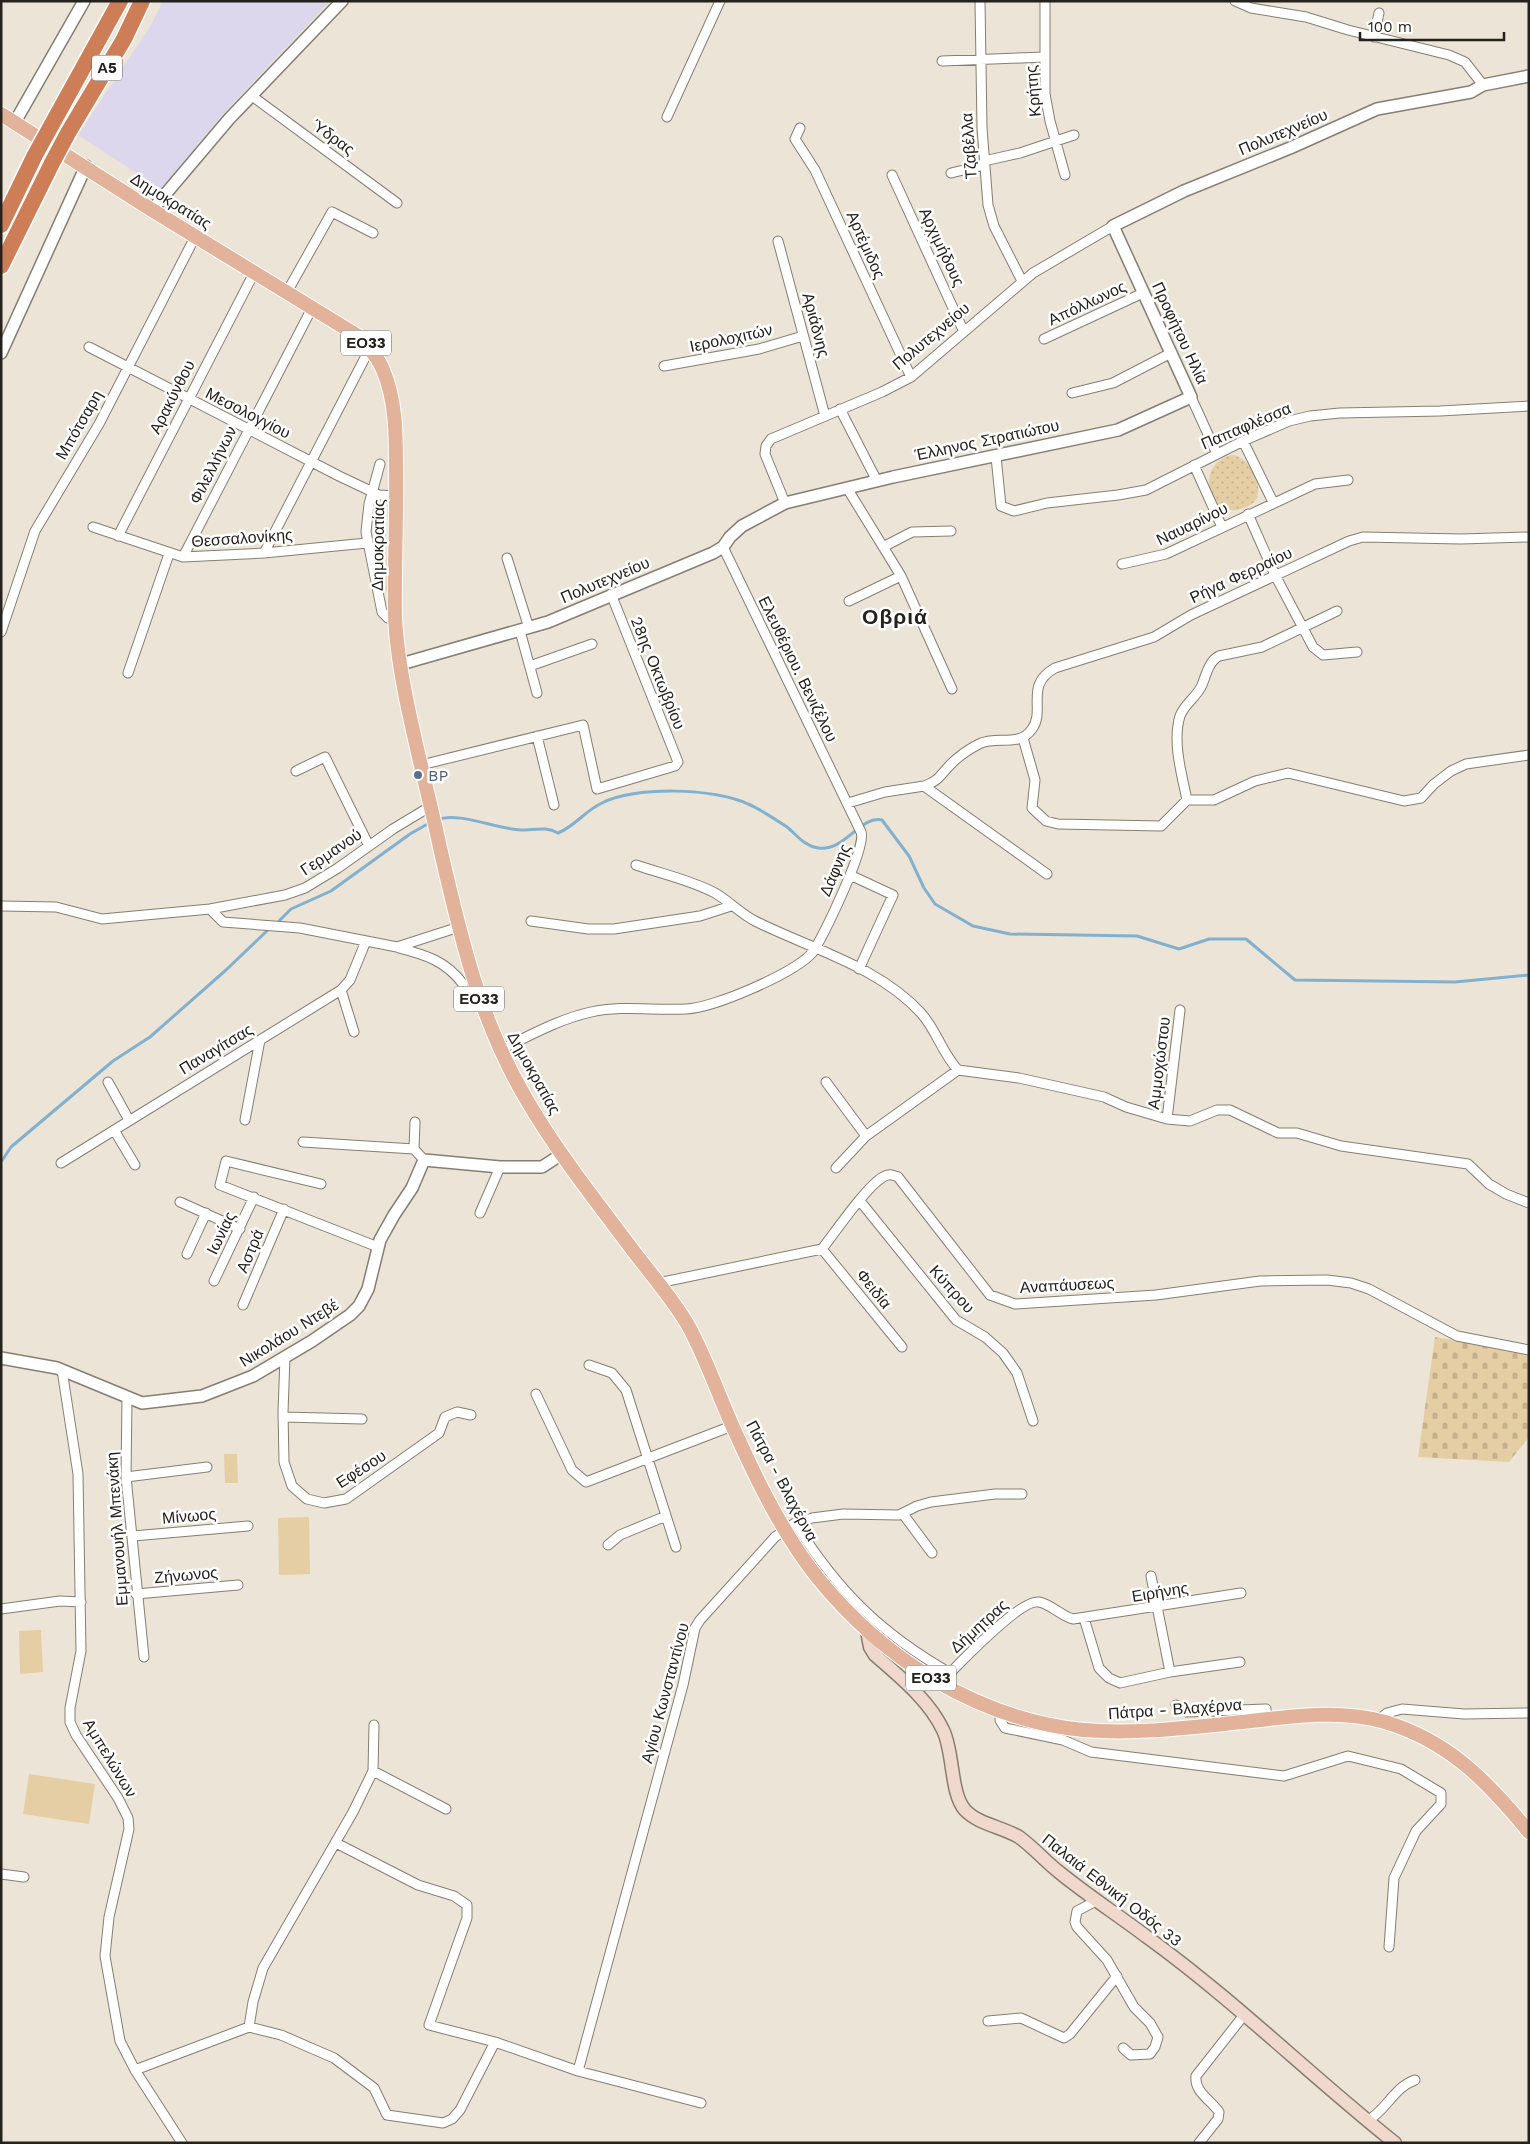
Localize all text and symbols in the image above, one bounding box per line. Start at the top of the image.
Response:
scale bar [1360,10,1504,42]
text: 100 m [1368,18,1412,36]
road number: Α5 [92,56,122,80]
street label: Κρήτης [1021,64,1045,118]
street label: Πολυτεχνείου [1236,105,1330,159]
street label: Τζαβέλλα [957,112,981,180]
street label: Ύδρας [308,115,358,159]
street label: Δημοκρατίας [127,169,215,233]
street label: Αρχιμήδους [915,205,969,290]
street label: Αρτέμιδος [843,208,889,282]
street label: Απόλλωνος [1045,277,1129,329]
street label: Προφήτου Ηλία [1148,279,1212,387]
street label: Αριάδνης [798,291,834,360]
street label: Πολυτεχνείου [889,298,973,374]
street label: Ιερολοχιτών [688,320,774,356]
road number: ΕΟ33 [341,330,391,356]
street label: Αρακύνθου [145,357,199,437]
street label: Μεσολογγίου [202,383,294,443]
street label: Μπότσαρη [52,387,106,463]
street label: Παπαφλέσσα [1198,398,1294,454]
street label: Έλληνος Στρατιώτου [912,415,1061,465]
street label: Φιλελλήνων [185,423,241,507]
street label: Δημοκρατίας [368,499,388,591]
street label: Ναυαρίνου [1153,499,1231,549]
street label: Θεσσαλονίκης [191,525,294,551]
street label: Ρήγα Φερραίου [1187,543,1295,607]
street label: Πολυτεχνείου [558,553,652,607]
street label: Ελευθέριου. Βενιζέλου [754,593,842,745]
district label: Οβριά [862,604,928,629]
street label: 28ης Οκτωβρίου [627,614,689,732]
place label: BP [428,766,448,785]
marker: BP [412,769,424,781]
street label: Γερμανού [297,825,365,879]
street label: Δάφνης [816,841,855,899]
road number: ΕΟ33 [454,986,504,1012]
street label: Αμμοχώστου [1144,1016,1174,1110]
street label: Παναγίτσας [176,1019,257,1078]
street label: Δημοκρατίας [503,1028,565,1118]
street label: Ιωνίας [202,1208,240,1258]
street label: Αστρά [232,1226,268,1276]
street label: Κύπρου [926,1261,978,1317]
street label: Φειδία [852,1265,896,1313]
street label: Αναπάυσεως [1019,1273,1115,1297]
street label: Νικολάου Ντεβέ [236,1295,342,1371]
street label: Πάτρα - Βλαχέρνα [742,1417,822,1545]
street label: Εφέσου [332,1446,390,1492]
street label: Εμμανουήλ Μπενάκη [102,1451,132,1607]
street label: Μίνωος [161,1504,217,1528]
street label: Ζήνωνος [153,1563,219,1587]
street label: Ειρήνης [1130,1578,1190,1606]
street label: Δήμητρας [946,1595,1012,1657]
street label: Αγίου Κωνσταντίνου [637,1621,693,1765]
road number: ΕΟ33 [906,1666,956,1690]
street label: Πάτρα - Βλαχέρνα [1107,1695,1243,1723]
street label: Αμπελώνων [79,1715,141,1801]
street label: Παλαιά Εθνική Οδός 33 [1039,1830,1185,1950]

